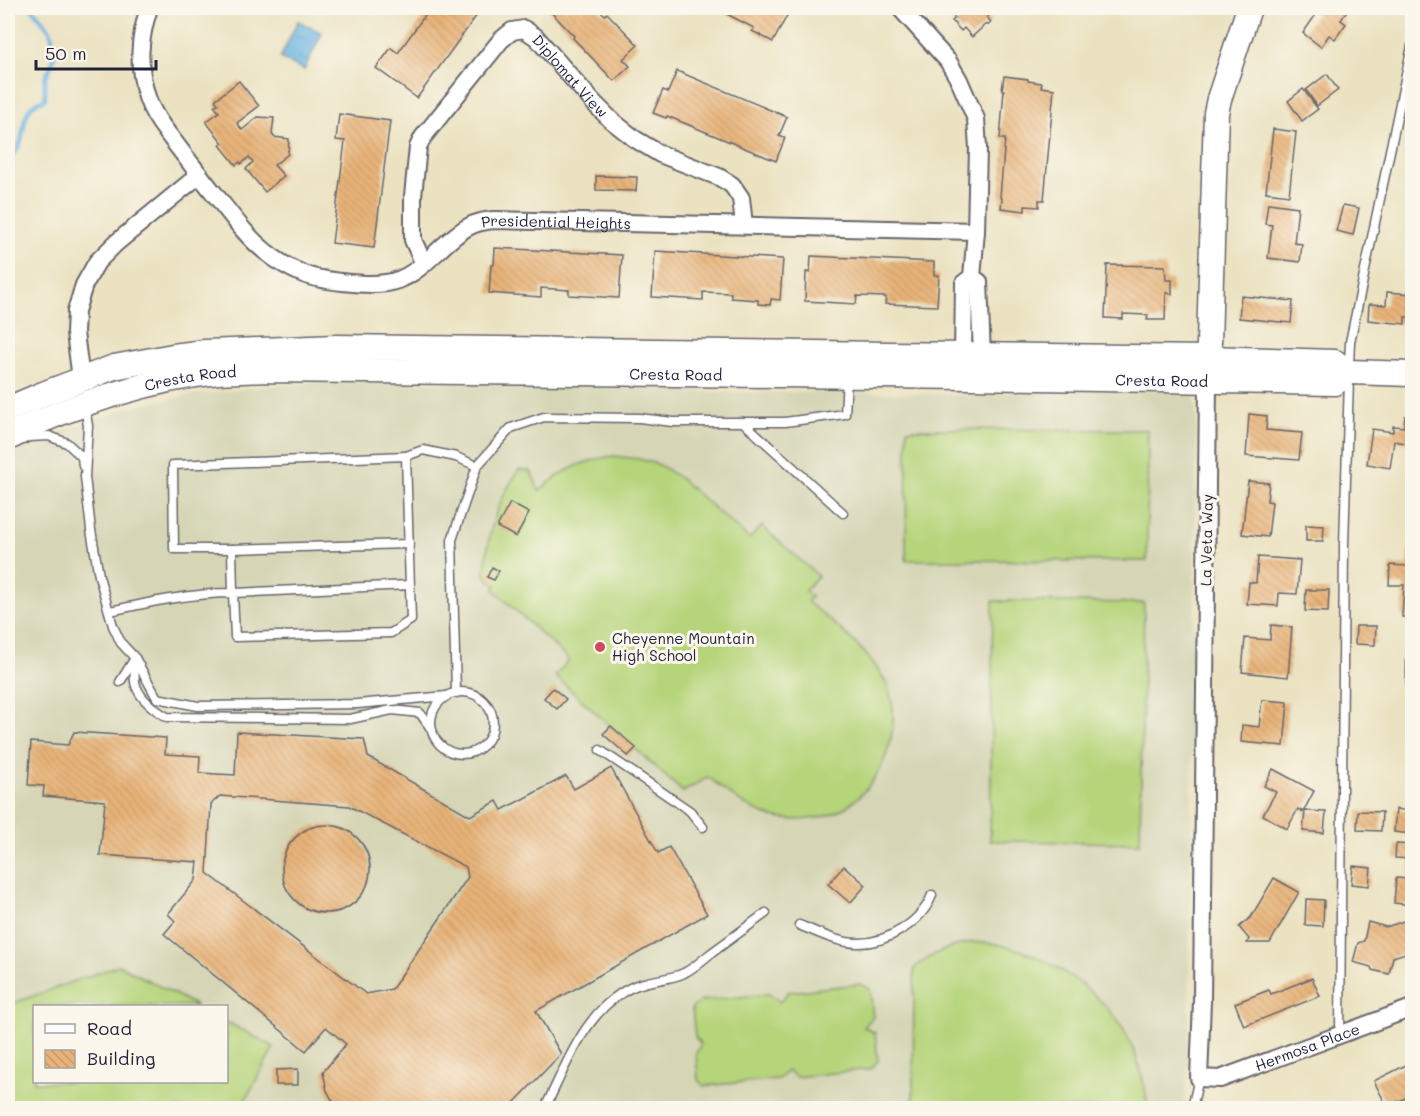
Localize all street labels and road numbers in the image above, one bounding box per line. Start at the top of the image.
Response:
street label: Diplomat View [528,30,613,122]
street label: Presidential Heights [480,210,631,233]
street label: Cresta Road [142,361,237,395]
street label: Cresta Road [629,364,722,385]
street label: Cresta Road [1115,369,1208,391]
street label: La Veta Way [1195,494,1217,586]
street label: Hermosa Place [1252,1018,1362,1075]

